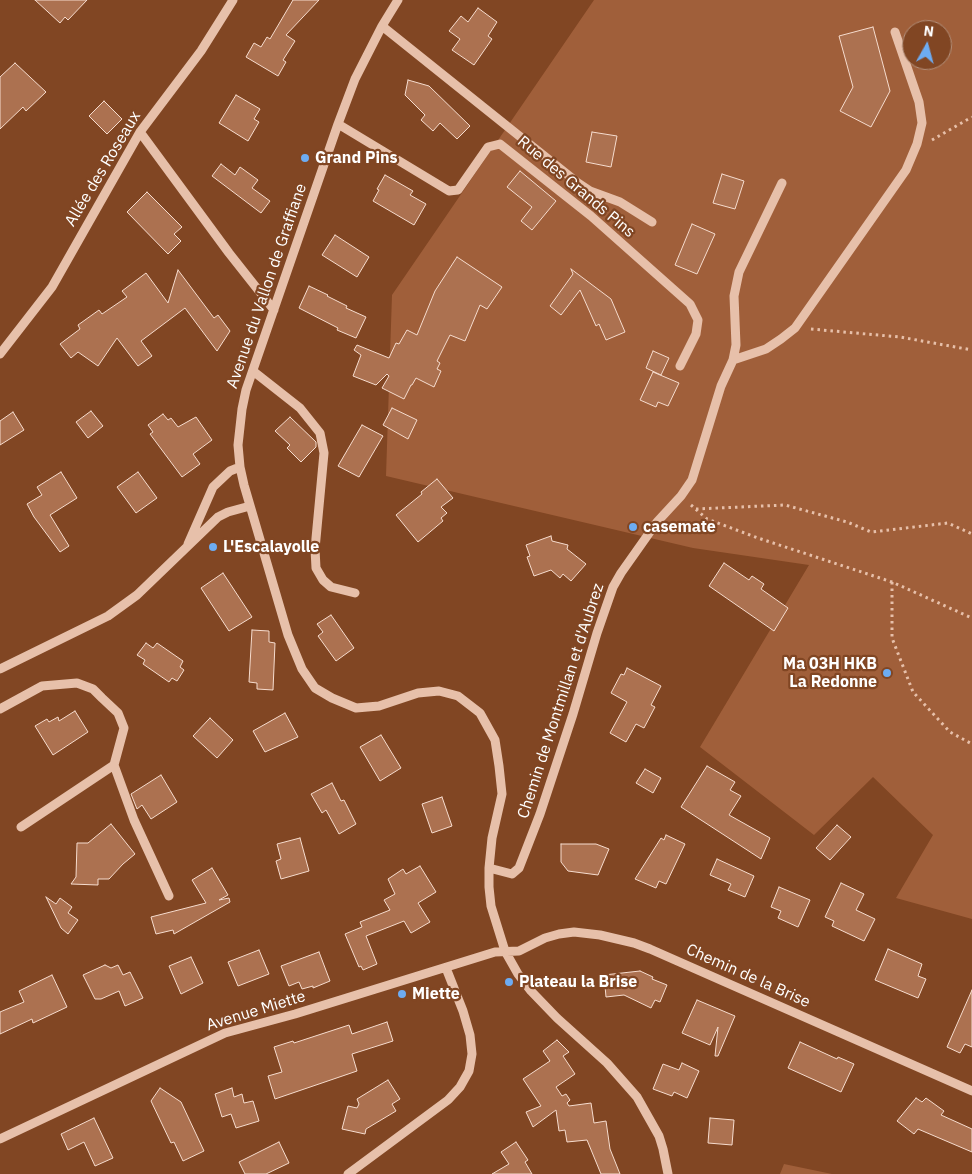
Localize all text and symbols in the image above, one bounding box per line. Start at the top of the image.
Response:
north arrow [902,20,952,70]
text: N [923,22,935,41]
street label: Allée des Roseaux [61,108,145,230]
street label: Rue des Grands Pins [513,132,639,242]
place label: Grand Pins [315,148,398,168]
marker: Grand Pins [299,152,311,164]
street label: Avenue du Vallon de Graffiane [223,181,311,391]
place label: casemate [643,517,716,537]
marker: casemate [627,521,639,533]
place label: L'Escalayolle [223,537,319,557]
marker: L'Escalayolle [207,541,219,553]
street label: Chemin de Montmillan et d'Aubrez [514,581,608,821]
place label: Ma 03H HKB La Redonne [783,654,877,692]
marker: Ma 03H HKB La Redonne [881,667,893,679]
street label: Chemin de la Brise [683,940,813,1012]
place label: Plateau la Brise [519,972,637,992]
marker: Plateau la Brise [503,976,515,988]
place label: Miette [412,984,460,1004]
street label: Avenue Miette [204,987,308,1035]
marker: Miette [396,988,408,1000]

